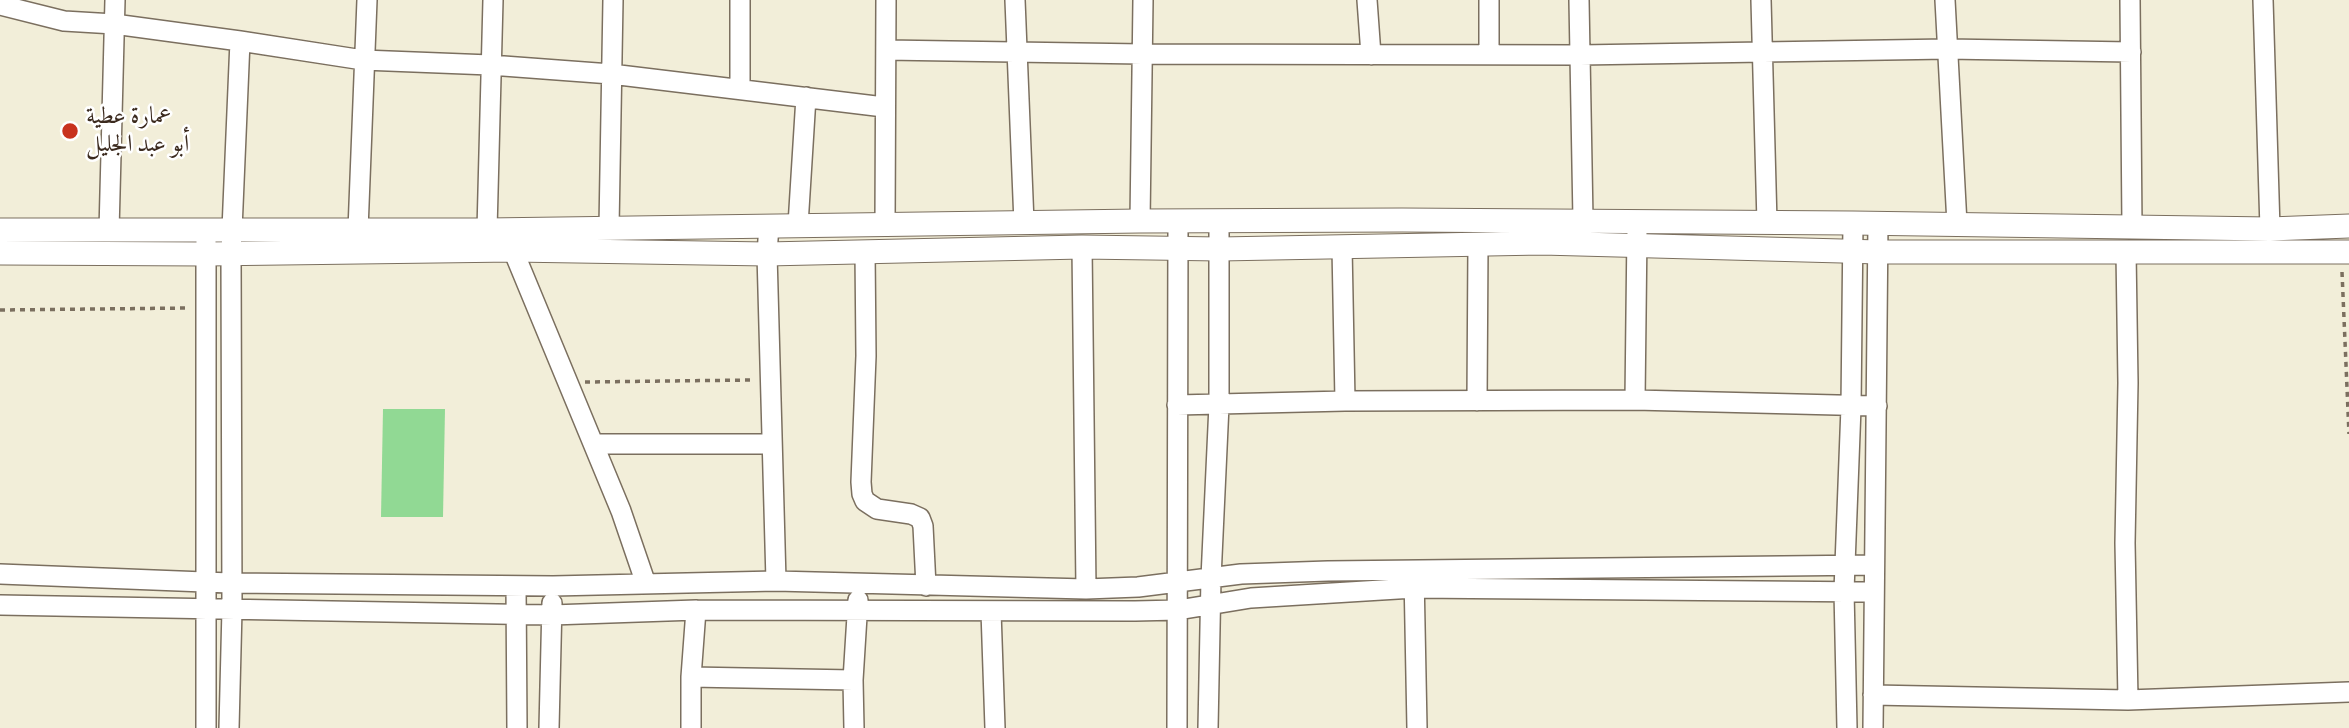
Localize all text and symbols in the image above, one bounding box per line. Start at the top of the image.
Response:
place label: عمارة عطية أبو عبد الجليل [86,103,189,159]
marker: عمارة عطية أبو عبد الجليل [60,121,80,141]

